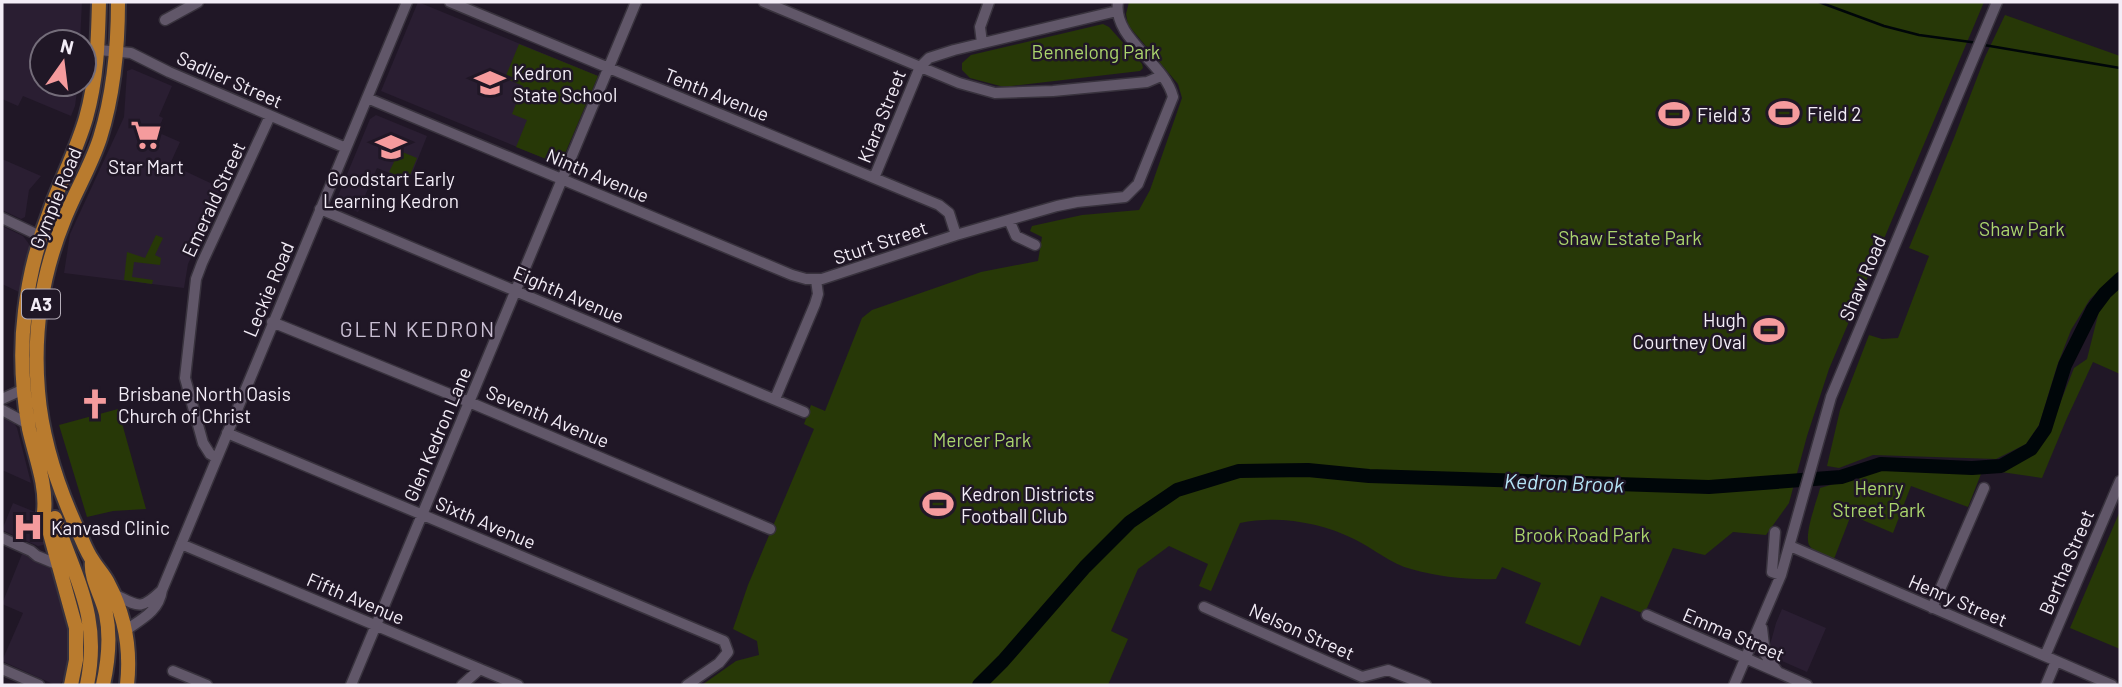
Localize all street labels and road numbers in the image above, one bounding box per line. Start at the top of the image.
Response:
street label: Sadlier Street [174,45,286,113]
street label: Tenth Avenue [661,63,773,125]
street label: Kiara Street [852,66,910,166]
street label: Emerald Street [176,138,250,260]
street label: Ninth Avenue [543,143,653,207]
street label: Gympie Road [24,144,86,252]
street label: Sturt Street [830,215,930,269]
street label: Shaw Road [1834,232,1890,324]
street label: Leckie Road [238,238,298,340]
street label: Eighth Avenue [510,260,628,328]
road number: A3 [22,290,60,318]
street label: Glen Kedron Lane [398,363,476,505]
street label: Seventh Avenue [483,380,613,452]
street label: Sixth Avenue [433,491,539,553]
street label: Bertha Street [2034,506,2098,618]
street label: Fifth Avenue [304,567,408,629]
street label: Henry Street [1905,569,2011,631]
street label: Nelson Street [1246,598,1358,664]
street label: Emma Street [1680,602,1788,666]

